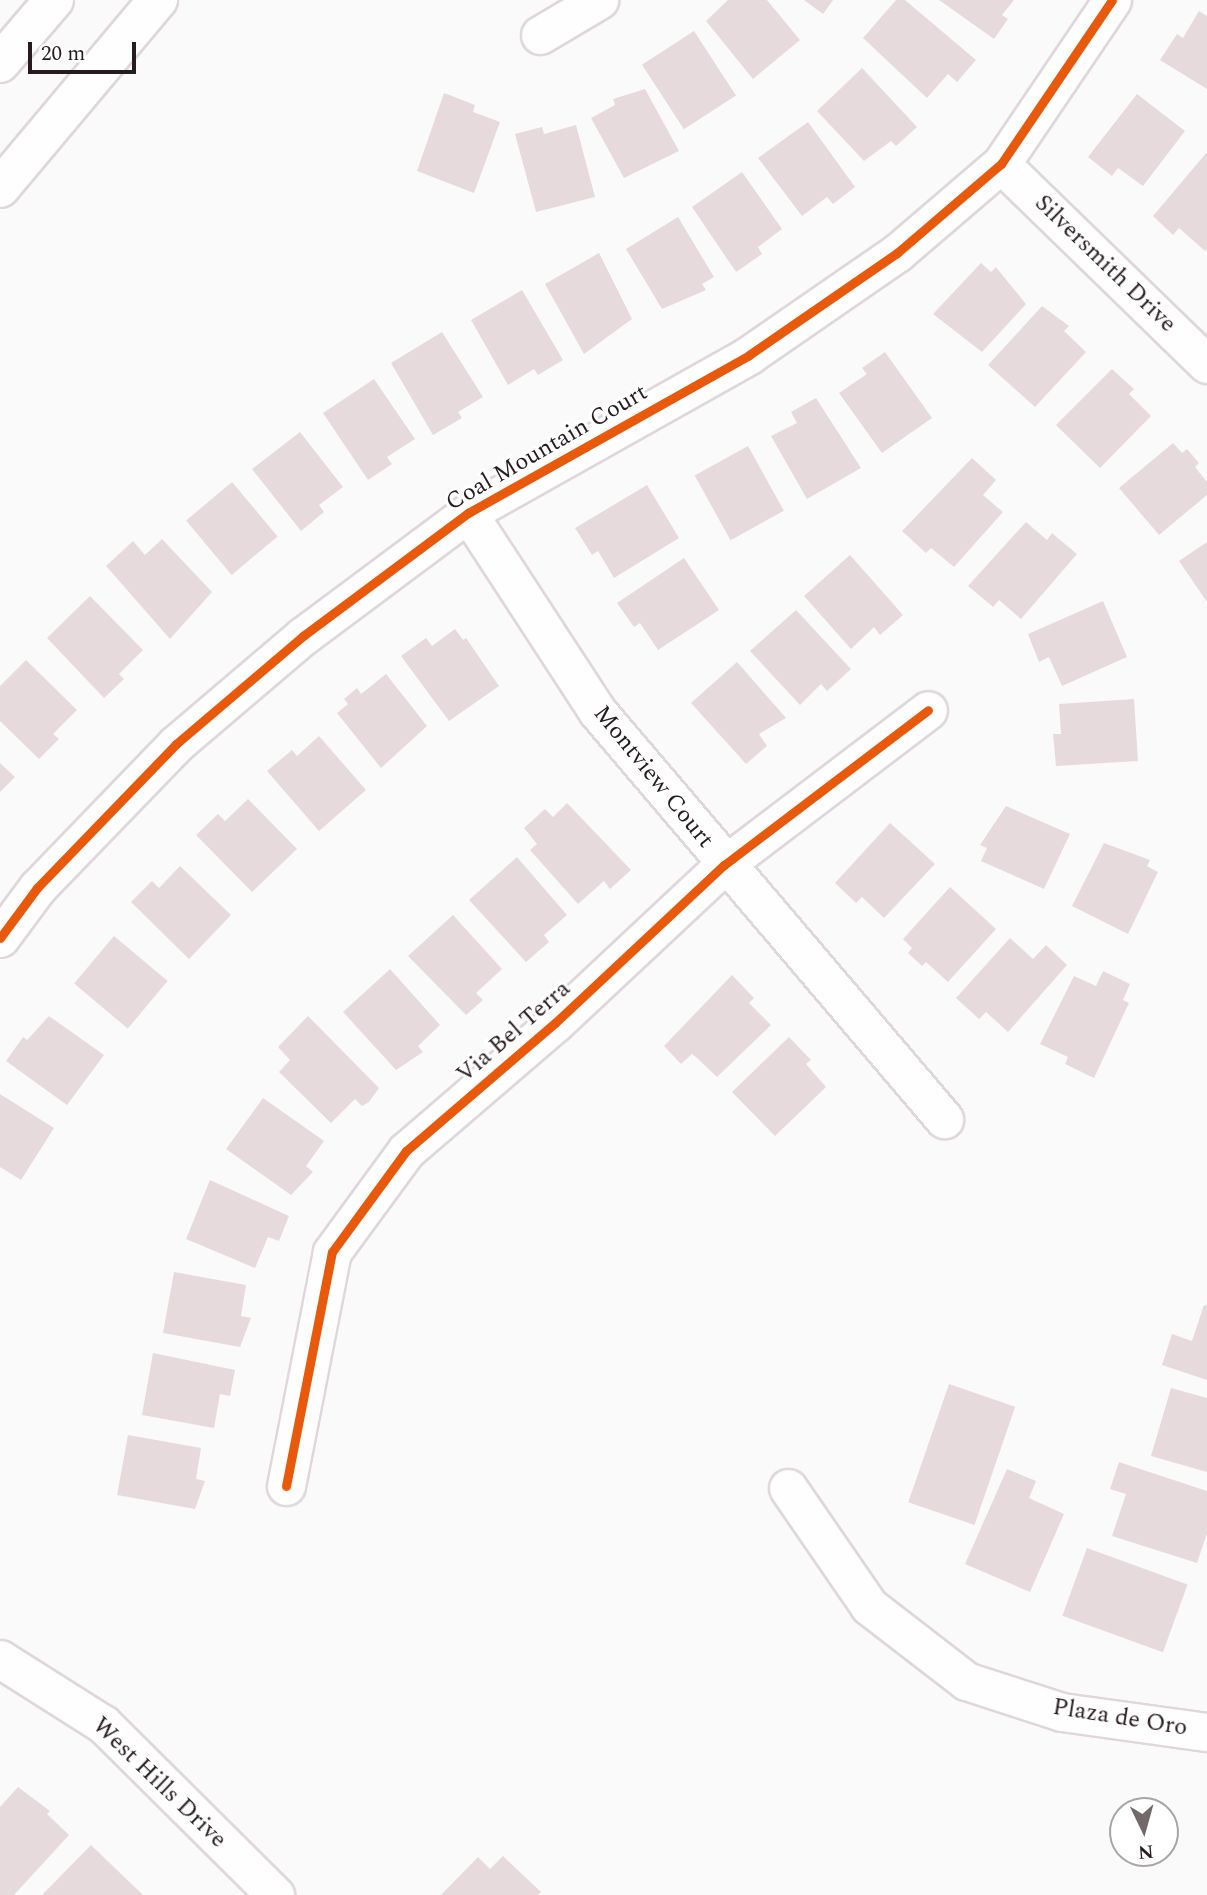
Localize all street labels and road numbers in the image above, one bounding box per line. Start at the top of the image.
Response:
street label: Silversmith Drive [1028,189,1182,339]
street label: Coal Mountain Court [441,378,653,518]
street label: Montview Court [587,700,719,854]
street label: Via Bel Terra [451,975,577,1089]
street label: Plaza de Oro [1051,1693,1189,1743]
street label: West Hills Drive [86,1712,232,1854]

